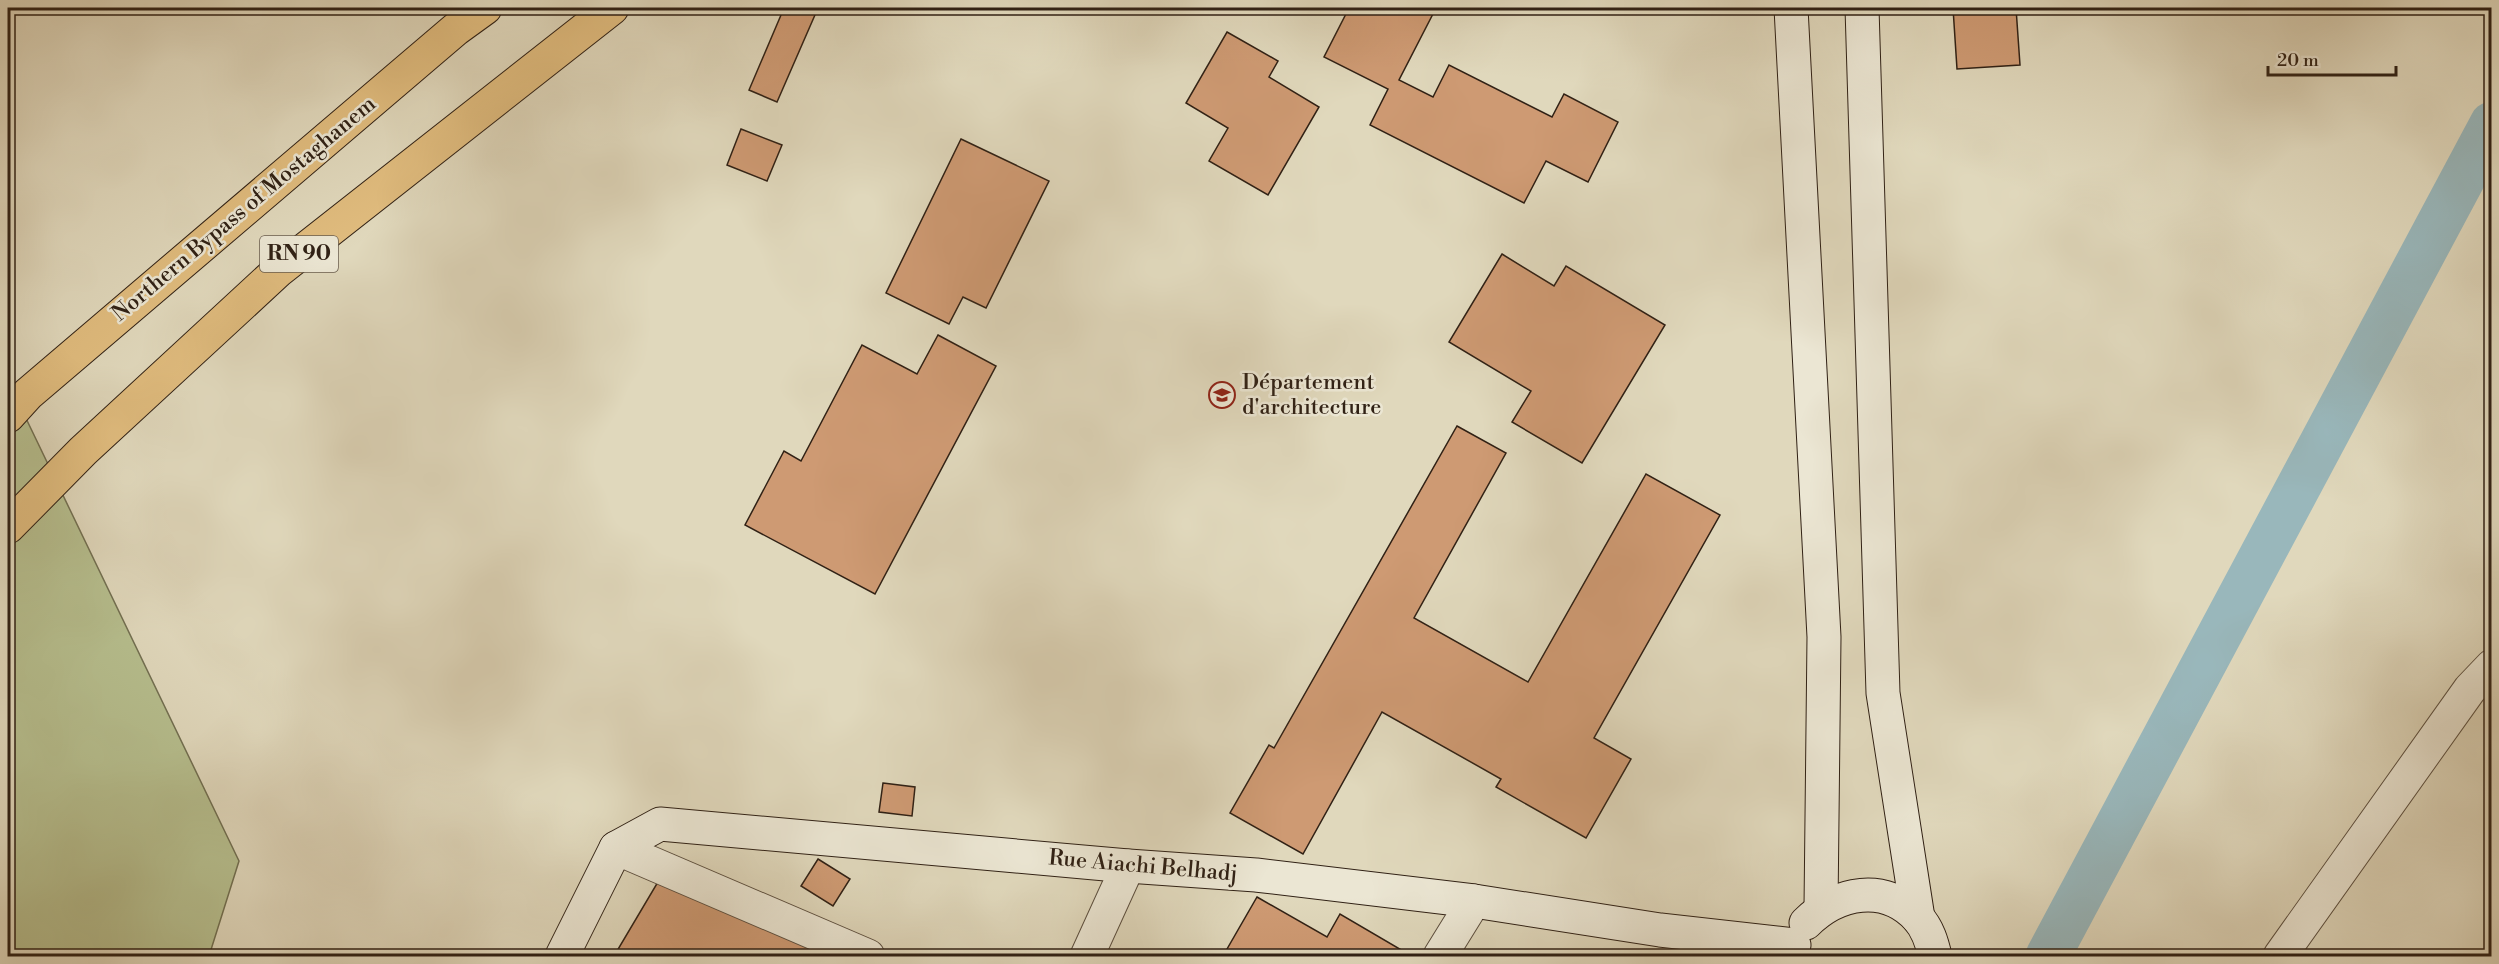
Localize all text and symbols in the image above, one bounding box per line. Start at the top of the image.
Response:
scale bar [2268,39,2396,77]
text: 20 m [2277,49,2319,72]
street label: Northern Bypass of Mostaghanem [107,91,381,327]
road number: RN 90 [260,236,338,272]
place label: Département d'architecture [1242,369,1381,421]
school or university icon: Département d'architecture [1207,380,1237,410]
street label: Rue Aiachi Belhadj [1047,844,1239,888]

